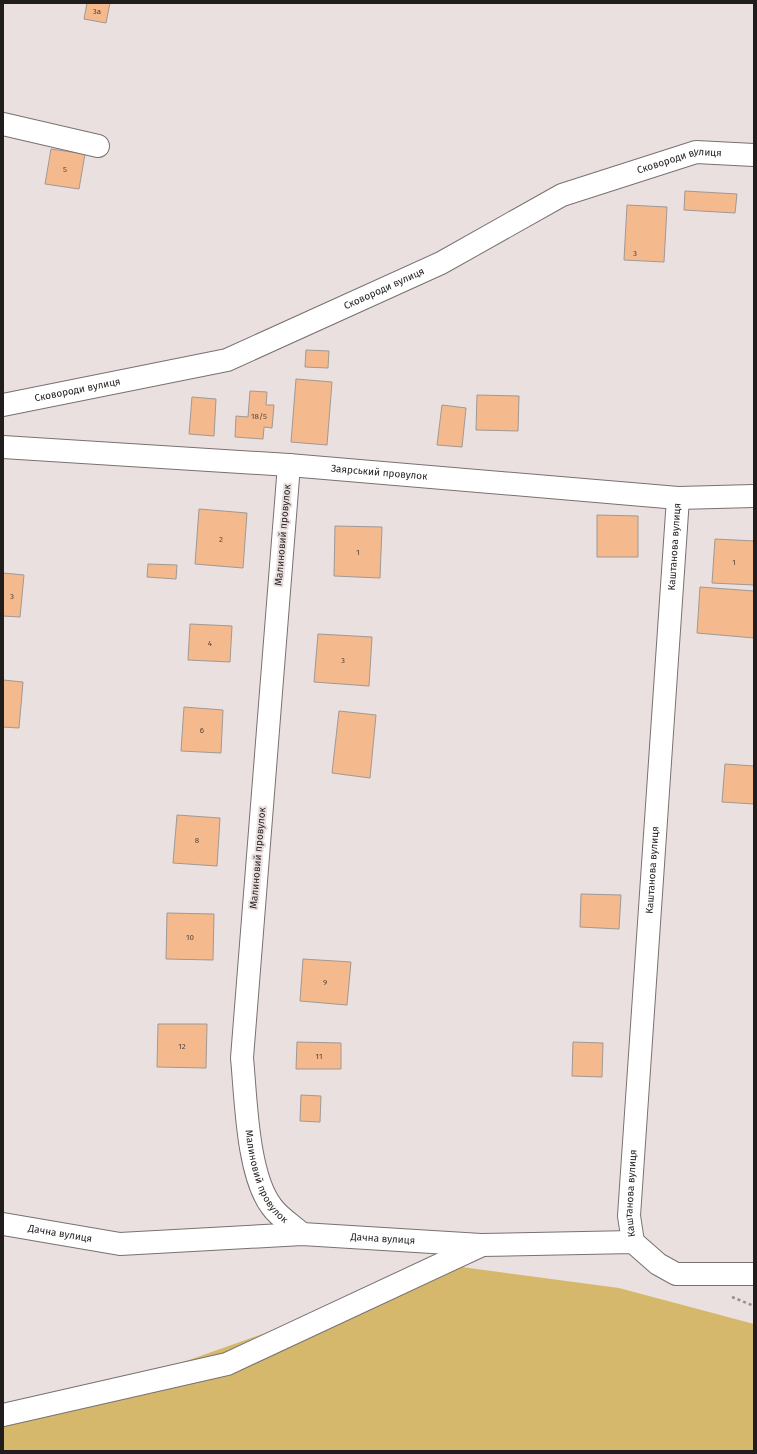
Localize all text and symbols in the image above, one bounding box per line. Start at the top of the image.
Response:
house number: 3а [93,7,101,16]
street label: Сковороди вулиця [636,146,722,177]
house number: 5 [63,165,67,174]
house number: 3 [633,249,637,258]
street label: Сковороди вулиця [342,265,426,312]
street label: Сковороди вулиця [34,376,121,405]
house number: 18/5 [251,412,267,421]
street label: Заярський провулок [330,463,429,483]
street label: Малиновий провулок [273,483,293,586]
street label: Каштанова вулиця [666,503,684,591]
house number: 2 [219,535,223,544]
house number: 1 [356,548,360,557]
house number: 1 [732,558,736,567]
house number: 3 [10,592,14,601]
house number: 4 [208,639,213,648]
house number: 3 [341,656,345,665]
house number: 6 [200,726,204,735]
street label: Малиновий провулок [248,806,268,909]
street label: Каштанова вулиця [644,826,662,914]
house number: 8 [195,836,200,845]
house number: 10 [186,933,194,942]
house number: 9 [323,978,327,987]
house number: 12 [178,1042,186,1051]
house number: 11 [316,1052,322,1061]
street label: Малиновий провулок [242,1129,291,1226]
street label: Каштанова вулиця [623,1149,640,1238]
street label: Дачна вулиця [26,1222,93,1245]
street label: Дачна вулиця [349,1231,415,1247]

